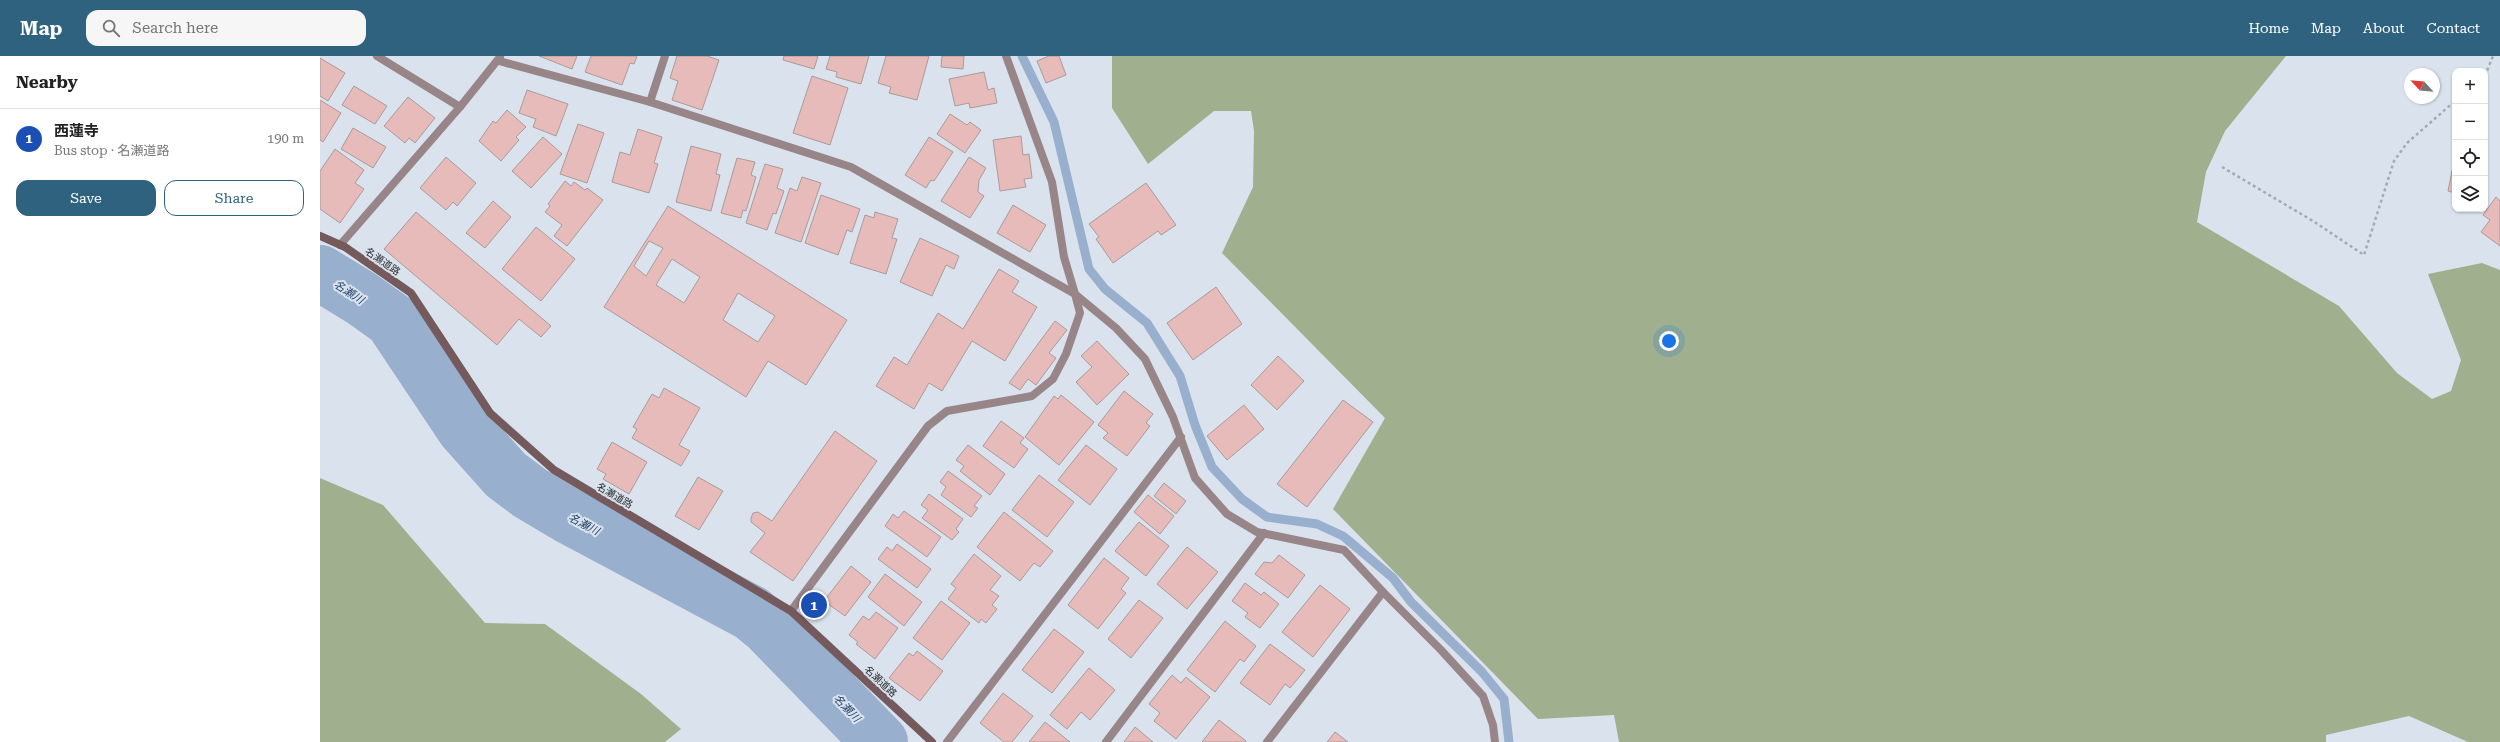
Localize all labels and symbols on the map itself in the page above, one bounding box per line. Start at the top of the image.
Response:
north arrow [2404,68,2440,104]
street label: 名瀬道路 [363,245,402,277]
water label: 名瀬川 [331,278,367,307]
your location [1659,331,1679,351]
street label: 名瀬道路 [595,480,635,510]
water label: 名瀬川 [566,511,602,538]
pin: 1 [801,590,827,620]
street label: 名瀬道路 [862,664,899,699]
water label: 名瀬川 [831,692,863,725]

